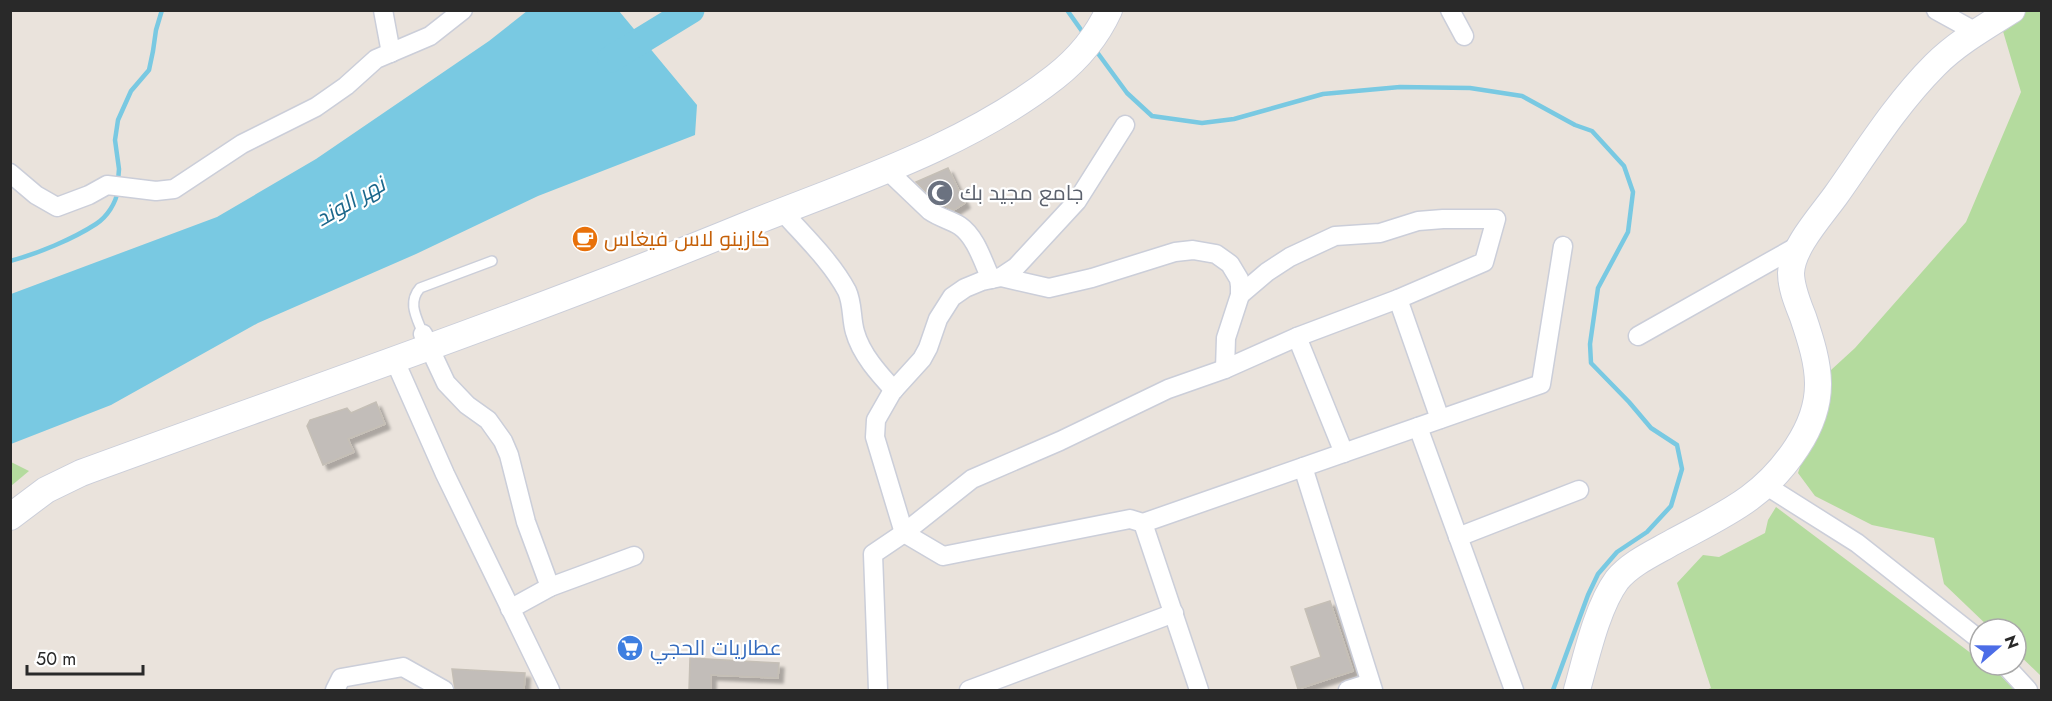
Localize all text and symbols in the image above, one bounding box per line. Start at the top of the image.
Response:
water label: نهر الوند [309,167,393,234]
mosque icon: جامع مجيد بك [925,178,955,208]
place label: جامع مجيد بك [960,178,1084,208]
cafe icon: كازينو لاس فيغاس [570,224,600,254]
place label: كازينو لاس فيغاس [604,224,770,254]
north arrow [1968,617,2028,677]
text: N [1999,632,2025,652]
supermarket icon: عطاريات الحجي [615,633,645,663]
place label: عطاريات الحجي [650,633,782,664]
scale bar [27,638,142,676]
text: 50 m [36,646,76,672]

